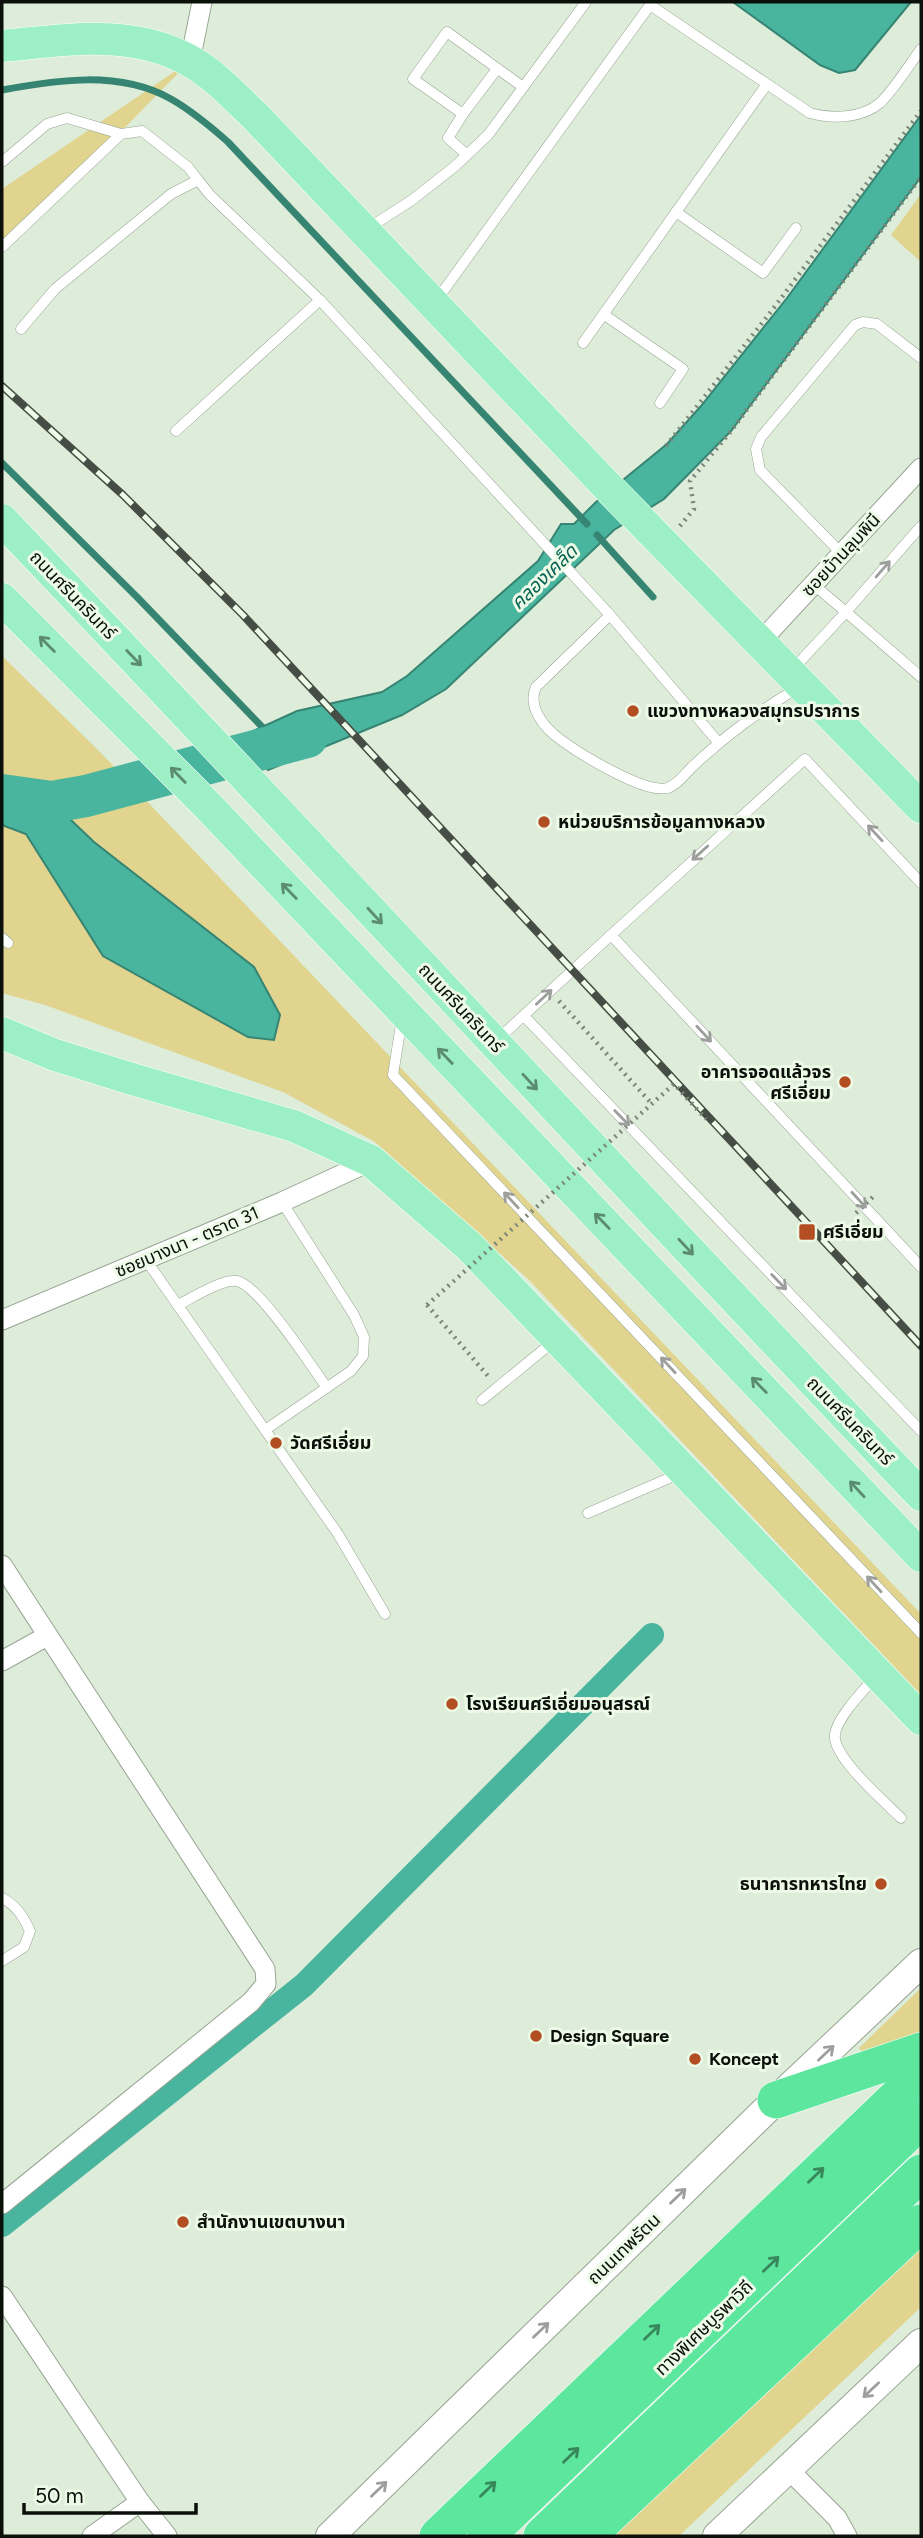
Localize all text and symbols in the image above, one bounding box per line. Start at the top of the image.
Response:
street label: ซอยบ้านลุมพินี [797,509,885,601]
water label: คลองเคล็ด [506,539,583,614]
street label: ถนนศรีนครินทร์ [25,546,121,645]
one-way arrow [875,561,892,578]
one-way arrow [39,636,56,653]
one-way arrow [125,649,142,666]
place label: แขวงทางหลวงสมุทรปราการ [647,700,860,722]
marker: แขวงทางหลวงสมุทรปราการ [625,703,641,719]
one-way arrow [169,767,186,784]
place label: หน่วยบริการข้อมูลทางหลวง [558,811,765,833]
marker: หน่วยบริการข้อมูลทางหลวง [536,814,552,830]
one-way arrow [866,825,883,842]
one-way arrow [691,845,709,861]
one-way arrow [280,883,297,900]
one-way arrow [366,906,383,924]
street label: ถนนศรีนครินทร์ [414,959,509,1058]
one-way arrow [535,988,552,1005]
one-way arrow [695,1025,712,1042]
one-way arrow [437,1048,454,1065]
place label: อาคารจอดแล้วจร ศรีเอี่ยม [701,1061,831,1104]
one-way arrow [522,1073,539,1090]
marker: อาคารจอดแล้วจร ศรีเอี่ยม [837,1074,853,1090]
one-way arrow [613,1109,630,1126]
one-way arrow [850,1191,867,1208]
one-way arrow [503,1192,520,1209]
street label: ซอยบางนา - ตราด 31 [112,1202,262,1282]
one-way arrow [594,1213,611,1230]
place label: ศรีเอี่ยม [823,1219,884,1243]
marker: ศรีเอี่ยม [797,1222,817,1242]
one-way arrow [678,1238,695,1255]
one-way arrow [770,1273,787,1291]
one-way arrow [659,1357,676,1374]
street label: ถนนศรีนครินทร์ [802,1372,898,1471]
one-way arrow [751,1377,768,1394]
place label: วัดศรีเอี่ยม [290,1430,371,1454]
marker: วัดศรีเอี่ยม [268,1435,284,1451]
one-way arrow [849,1481,866,1498]
one-way arrow [866,1576,883,1593]
place label: โรงเรียนศรีเอี่ยมอนุสรณ์ [466,1691,650,1715]
marker: โรงเรียนศรีเอี่ยมอนุสรณ์ [444,1696,460,1712]
place label: ธนาคารทหารไทย [740,1873,867,1895]
marker: ธนาคารทหารไทย [873,1876,889,1892]
place label: Design Square [550,2025,669,2047]
marker: Design Square [528,2028,544,2044]
one-way arrow [817,2045,834,2062]
place label: Koncept [709,2048,779,2070]
marker: Koncept [687,2051,703,2067]
one-way arrow [808,2166,825,2183]
one-way arrow [670,2187,687,2204]
street label: ถนนเทพรัตน [583,2209,665,2289]
place label: สำนักงานเขตบางนา [197,2211,345,2233]
marker: สำนักงานเขตบางนา [175,2214,191,2230]
one-way arrow [762,2256,779,2273]
street label: ทางพิเศษบูรพาวิถี [650,2276,758,2381]
one-way arrow [533,2321,550,2338]
one-way arrow [643,2323,660,2340]
one-way arrow [863,2381,880,2398]
one-way arrow [562,2447,579,2464]
scale bar [24,2472,196,2516]
one-way arrow [370,2480,387,2497]
one-way arrow [479,2481,496,2498]
text: 50 m [35,2483,84,2508]

